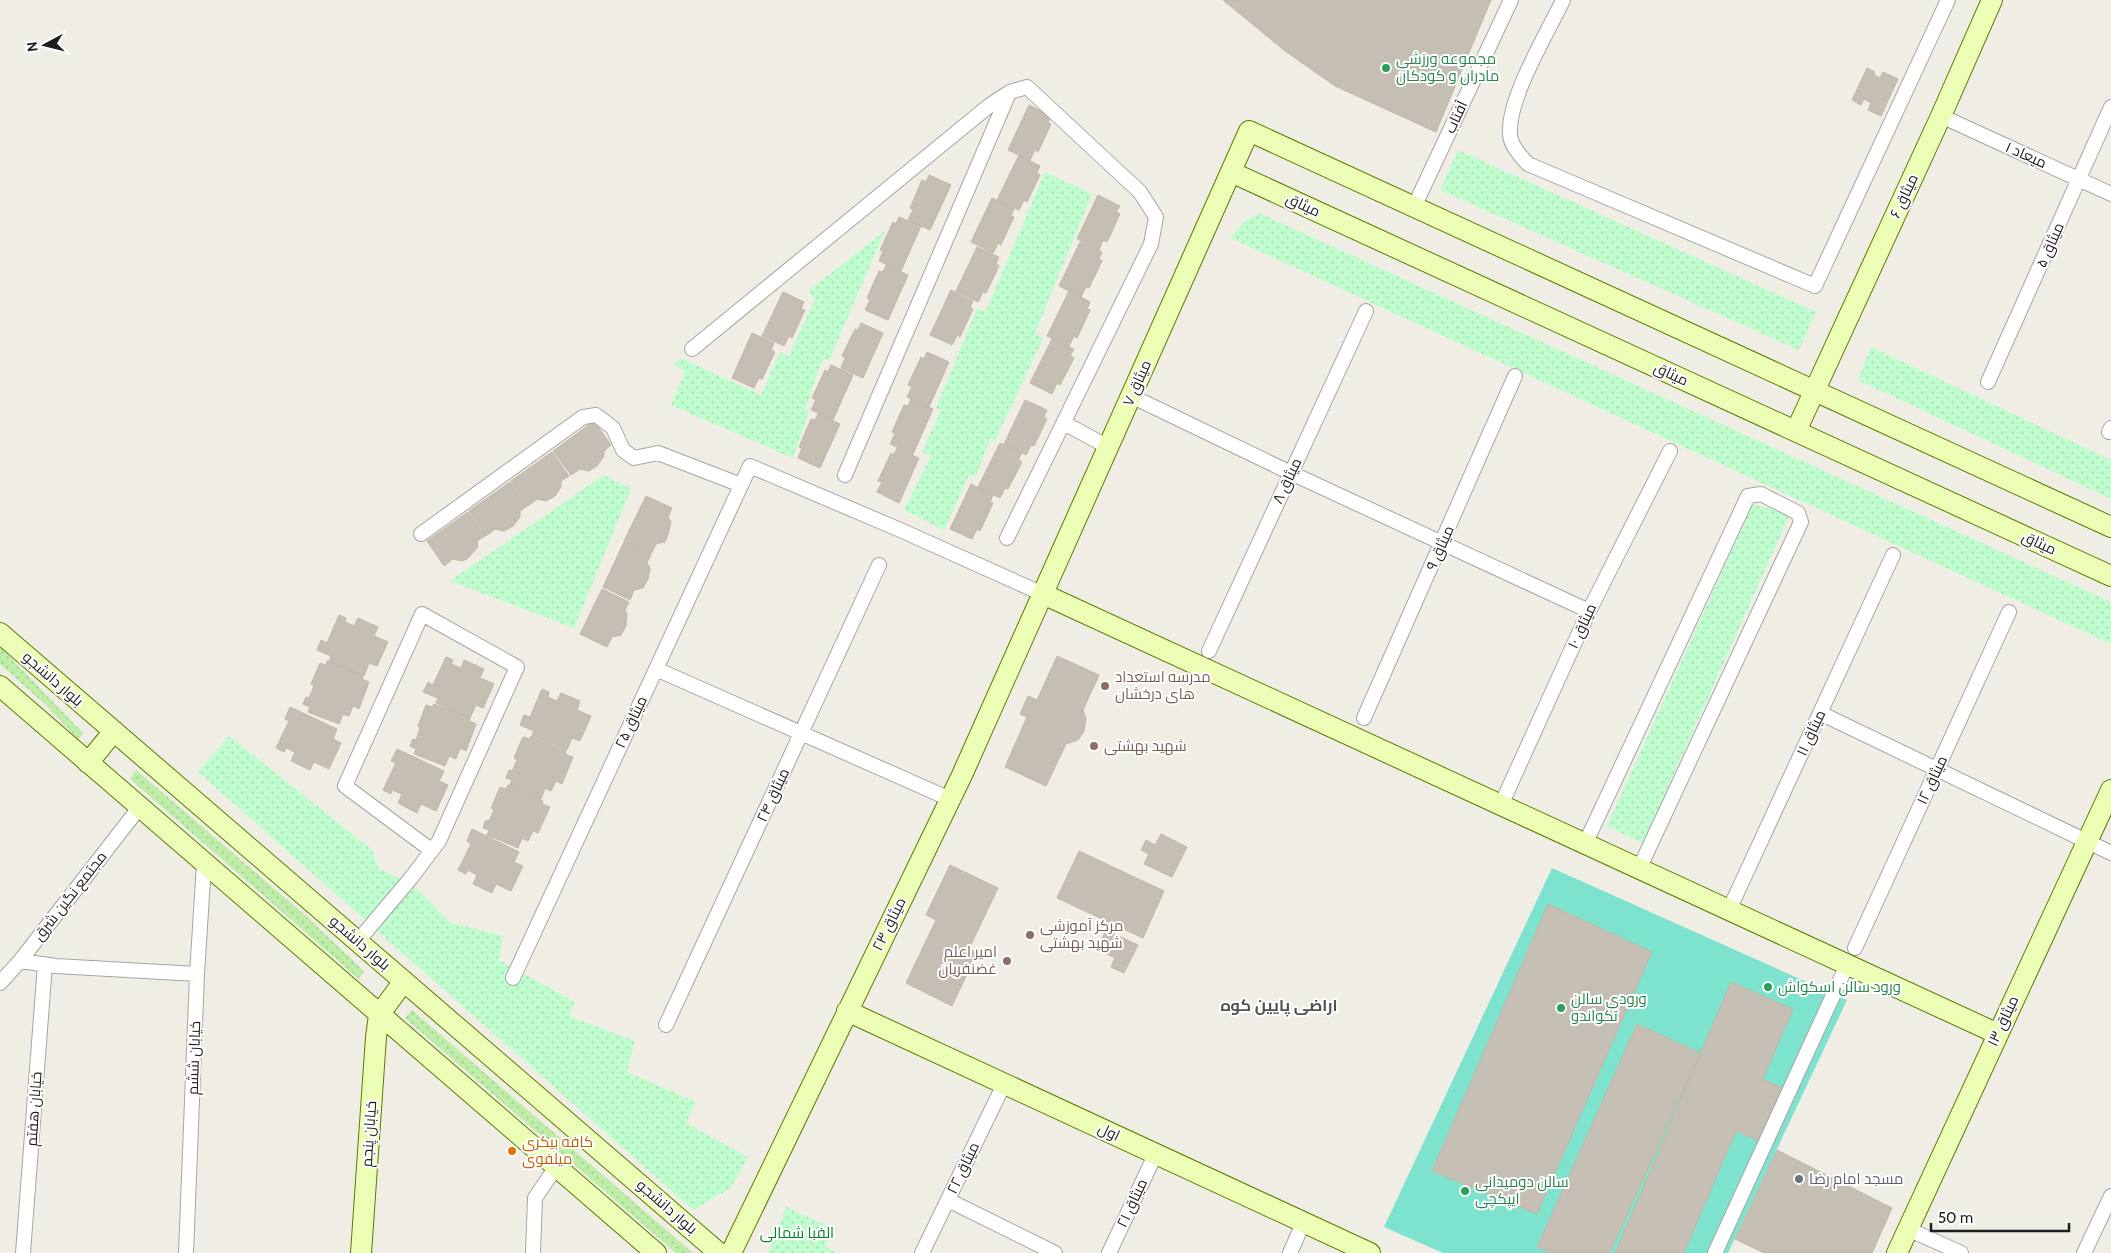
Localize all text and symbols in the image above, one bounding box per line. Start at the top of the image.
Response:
north arrow [20,20,70,70]
text: N [23,41,42,53]
place label: مجموعه ورزشی مادران و کودکان [1396,50,1499,86]
marker: مجموعه ورزشی مادران و کودکان [1380,62,1392,74]
street label: آفتاب [1441,98,1471,136]
street label: میعاد ۱ [2003,138,2049,172]
street label: میثاق ۶ [1886,171,1923,221]
street label: میثاق [1283,189,1323,222]
street label: میثاق ۵ [2032,220,2069,271]
street label: میثاق ۷ [1119,357,1156,409]
street label: میثاق [1651,358,1691,391]
street label: میثاق ۸ [1269,455,1306,507]
street label: میثاق ۹ [1422,523,1459,574]
street label: میثاق [2019,527,2059,560]
street label: میثاق ۱۰ [1564,601,1601,652]
street label: بلوار دانشجو [19,648,87,710]
place label: مدرسه استعداد های درخشان [1115,668,1211,704]
marker: مدرسه استعداد های درخشان [1099,680,1111,692]
street label: میثاق ۲۵ [611,693,652,751]
street label: میثاق ۱۱ [1793,707,1830,759]
place label: شهید بهشتی [1104,737,1187,756]
marker: شهید بهشتی [1088,740,1100,752]
street label: میثاق ۱۲ [1913,753,1952,808]
street label: میثاق ۲۴ [753,765,794,825]
street label: مجتمع نگین شرق [29,848,112,946]
street label: میثاق ۲۳ [868,894,911,954]
street label: بلوار دانشجو [326,912,394,974]
place label: مرکز آموزشی شهید بهشتی [1040,917,1123,953]
marker: مرکز آموزشی شهید بهشتی [1024,929,1036,941]
place label: امیر اعلم غضنفریان [938,943,997,979]
marker: امیر اعلم غضنفریان [1001,955,1013,967]
place label: ورود سالن اسکواش [1778,978,1901,997]
marker: ورود سالن اسکواش [1762,981,1774,993]
place label: ورودی سالن تکواندو [1571,990,1647,1025]
street label: میثاق ۱۳ [1983,993,2023,1050]
district label: اراضی پایین کوه [1221,996,1337,1017]
marker: ورودی سالن تکواندو [1555,1002,1567,1014]
street label: خیابان ششم [184,1021,205,1095]
street label: خیابان هفتم [22,1071,47,1147]
street label: خیابان پنجم [358,1100,381,1168]
street label: اول [1095,1119,1123,1145]
place label: کافه بیکری میلفوی [522,1133,593,1169]
street label: میثاق ۲۲ [943,1139,984,1197]
marker: کافه بیکری میلفوی [506,1145,518,1157]
place label: مسجد امام رضا [1809,1170,1904,1189]
place label: سالن دومیدانی ایپکچی [1475,1173,1569,1209]
marker: مسجد امام رضا [1793,1173,1805,1185]
street label: بلوار دانشجو [633,1176,701,1238]
street label: میثاق ۲۱ [1113,1176,1152,1231]
marker: سالن دومیدانی ایپکچی [1459,1185,1471,1197]
scale bar [1931,1200,2068,1232]
text: 50 m [1938,1209,1973,1227]
park label: الفبا شمالی [760,1224,834,1243]

